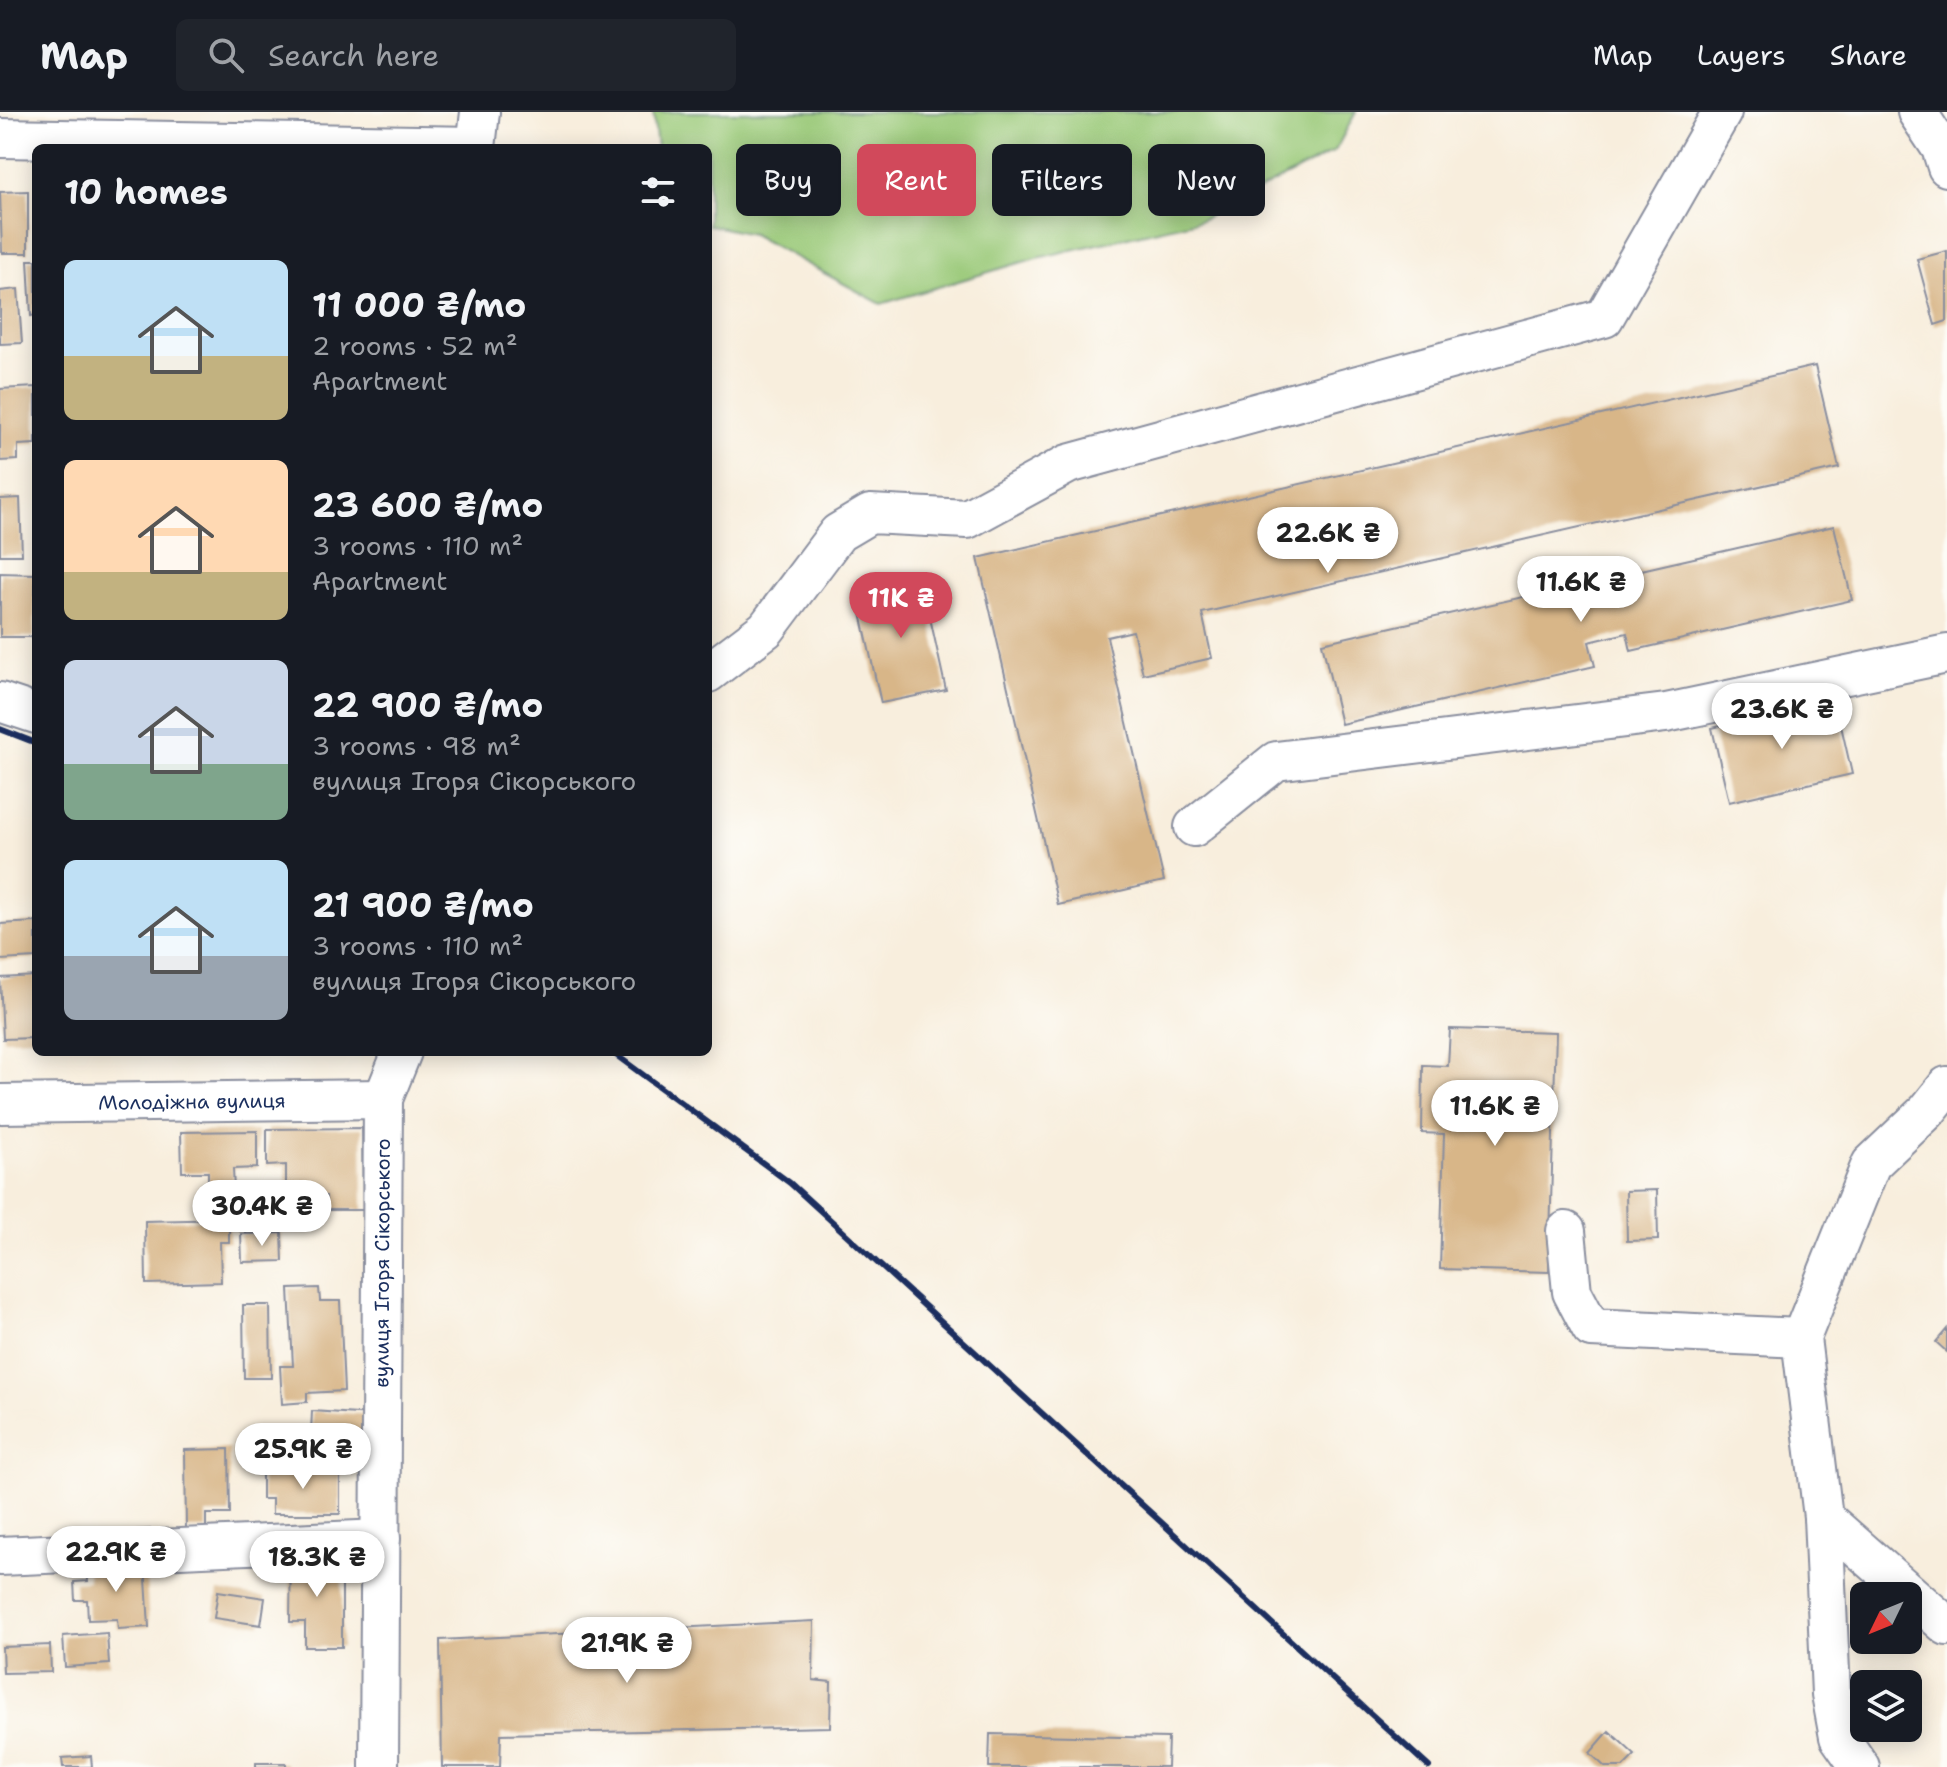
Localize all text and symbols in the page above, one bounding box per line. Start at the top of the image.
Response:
search box [176,19,736,91]
text: Map [40,30,128,81]
icon: search [204,33,248,77]
text: Search here [268,35,439,76]
text: Map [1593,36,1653,74]
text: Layers [1697,36,1786,74]
text: Share [1830,36,1907,74]
chip: Buy [736,144,841,216]
chip: Rent [857,144,976,216]
chip: Filters [992,144,1132,216]
chip: New [1148,144,1265,216]
text: 10 homes [64,169,228,215]
icon: filters [636,170,680,214]
text: 11 000 ₴/mo [312,282,526,328]
icon: home [128,292,224,388]
text: 2 rooms · 52 m² [312,328,518,363]
text: Apartment [312,363,448,398]
text: 23 600 ₴/mo [312,482,543,528]
icon: home [128,492,224,588]
pin: 22.6K ₴ [1254,507,1402,575]
text: 22.6K ₴ [1275,515,1381,550]
text: 3 rooms · 110 m² [312,528,523,563]
pin: 11.6K ₴ [1507,556,1655,624]
text: Apartment [312,563,448,598]
text: 11.6K ₴ [1535,564,1627,599]
pin: 11K ₴ [845,572,957,640]
text: 11K ₴ [867,580,935,615]
text: 22 900 ₴/mo [312,682,543,728]
pin: 23.6K ₴ [1708,683,1856,751]
text: 23.6K ₴ [1730,691,1834,726]
icon: home [128,692,224,788]
text: 3 rooms · 98 m² [312,728,521,763]
text: вулиця Ігоря Сікорського [312,763,636,798]
text: 21 900 ₴/mo [312,882,534,928]
icon: home [128,892,224,988]
text: 3 rooms · 110 m² [312,928,523,963]
text: вулиця Ігоря Сікорського [312,963,636,998]
pin: 11.6K ₴ [1421,1080,1569,1148]
street label: Молодіжна вулиця [98,1087,286,1116]
text: 11.6K ₴ [1449,1088,1541,1123]
street label: вулиця Ігоря Сікорського [368,1138,396,1388]
pin: 30.4K ₴ [188,1180,336,1248]
text: 30.4K ₴ [210,1188,314,1223]
pin: 25.9K ₴ [229,1423,377,1491]
text: 25.9K ₴ [253,1431,353,1466]
pin: 22.9K ₴ [42,1526,190,1594]
pin: 18.3K ₴ [243,1531,391,1599]
text: 22.9K ₴ [65,1534,167,1569]
text: 18.3K ₴ [268,1539,366,1574]
north arrow [1850,1582,1922,1654]
map controls [1850,1582,1922,1742]
pin: 21.9K ₴ [553,1617,701,1685]
text: 21.9K ₴ [580,1625,674,1660]
button: layers [1850,1670,1922,1742]

